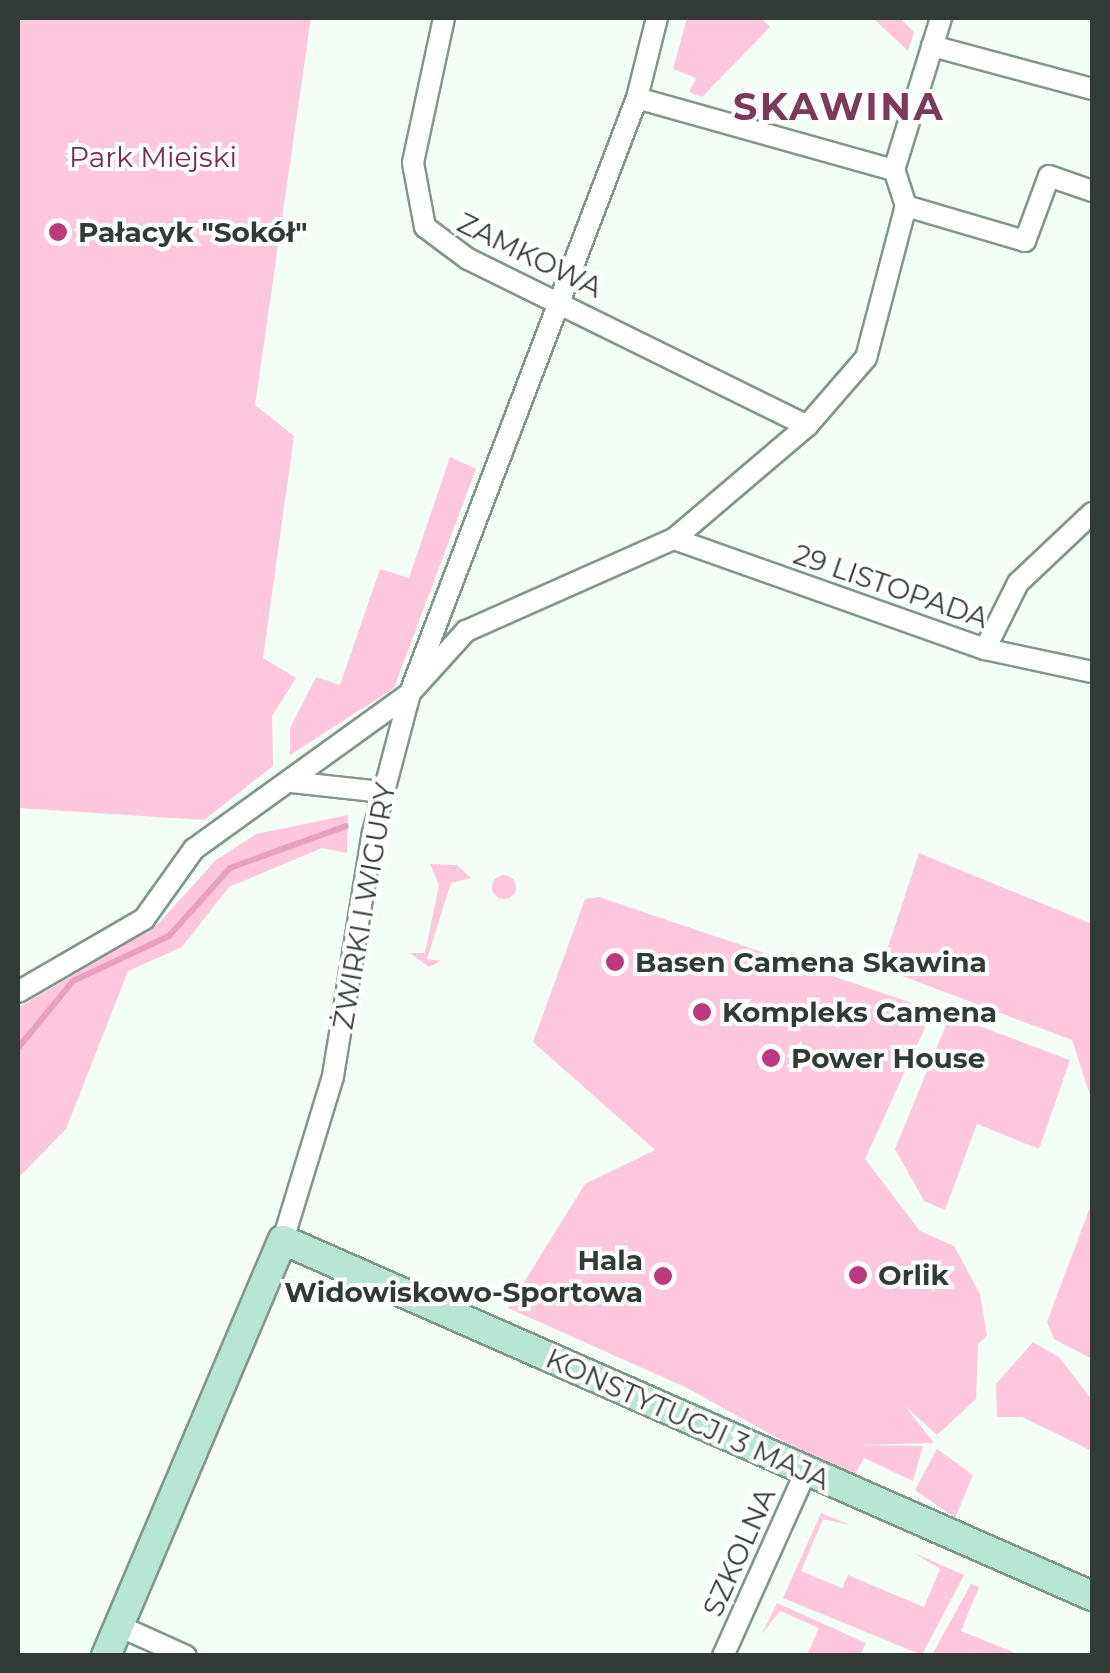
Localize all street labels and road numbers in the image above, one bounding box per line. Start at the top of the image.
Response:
street label: ZAMKOWA [452,206,608,304]
street label: 29 LISTOPADA [789,537,993,635]
street label: ŻWIRKI I WIGURY [326,780,402,1032]
street label: KONSTYTUCJI 3 MAJA [541,1341,835,1497]
street label: SZKOLNA [696,1483,782,1621]

